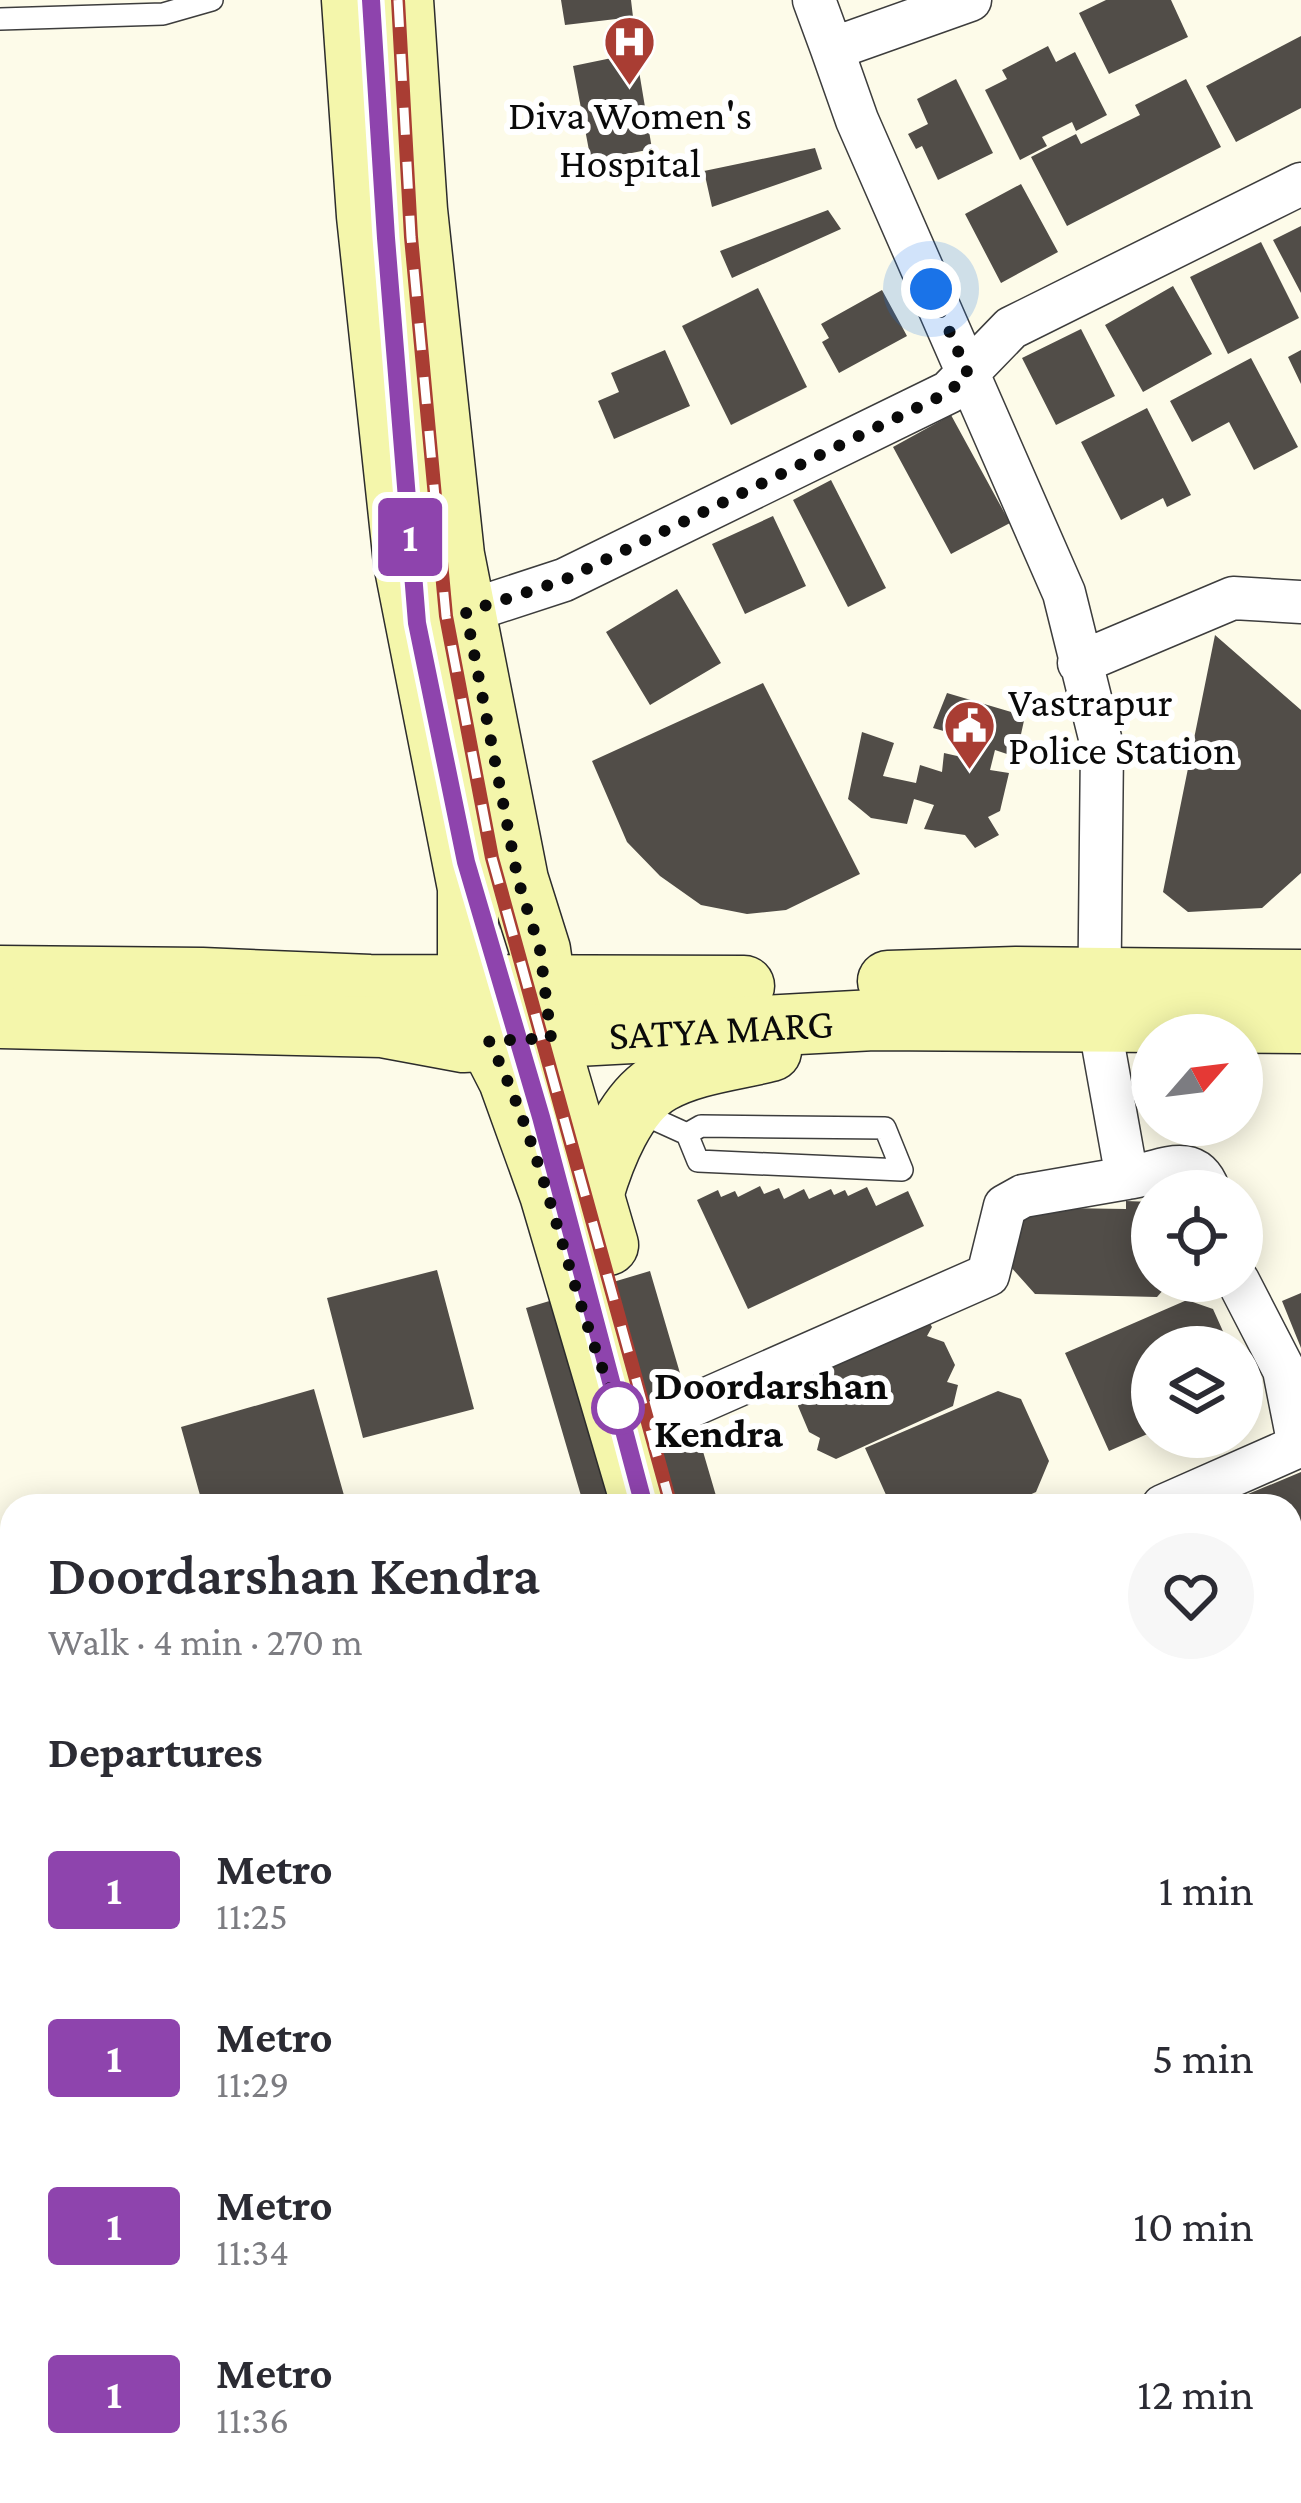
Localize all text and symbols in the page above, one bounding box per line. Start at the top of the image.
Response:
hospital icon: Diva Women's Hospital [602,14,658,88]
place label: Diva Women's Hospital [508,91,752,186]
your location [901,259,961,319]
line badge: 1 [371,498,449,576]
text: 1 [402,513,418,560]
place label: Vastrapur Police Station [1008,678,1236,773]
public building icon: Vastrapur Police Station [941,697,997,771]
street label: SATYA MARG [607,999,835,1058]
north arrow [1131,1014,1263,1146]
map controls [1131,1014,1263,1458]
button: locate [1131,1170,1263,1302]
button: layers [1131,1326,1263,1458]
place label: Doordarshan Kendra [654,1361,888,1456]
marker: Doordarshan Kendra [593,1383,643,1433]
button: heart [1128,1533,1254,1659]
text: Doordarshan Kendra [48,1543,540,1606]
text: Walk · 4 min · 270 m [48,1620,363,1663]
text: Departures [48,1727,263,1777]
text: Metro [216,1844,333,1894]
text: 1 min [1159,1865,1254,1915]
text: 1 [106,1866,122,1913]
text: 11:25 [216,1894,288,1937]
text: Metro [216,2012,333,2062]
text: 5 min [1152,2033,1254,2083]
text: 1 [106,2034,122,2081]
text: 11:29 [216,2062,289,2105]
text: Metro [216,2180,333,2230]
text: 10 min [1133,2201,1254,2251]
text: 1 [106,2202,122,2249]
text: 11:34 [216,2230,289,2273]
text: Metro [216,2348,333,2398]
text: 12 min [1137,2369,1254,2419]
text: 1 [106,2370,122,2417]
text: 11:36 [216,2398,289,2441]

